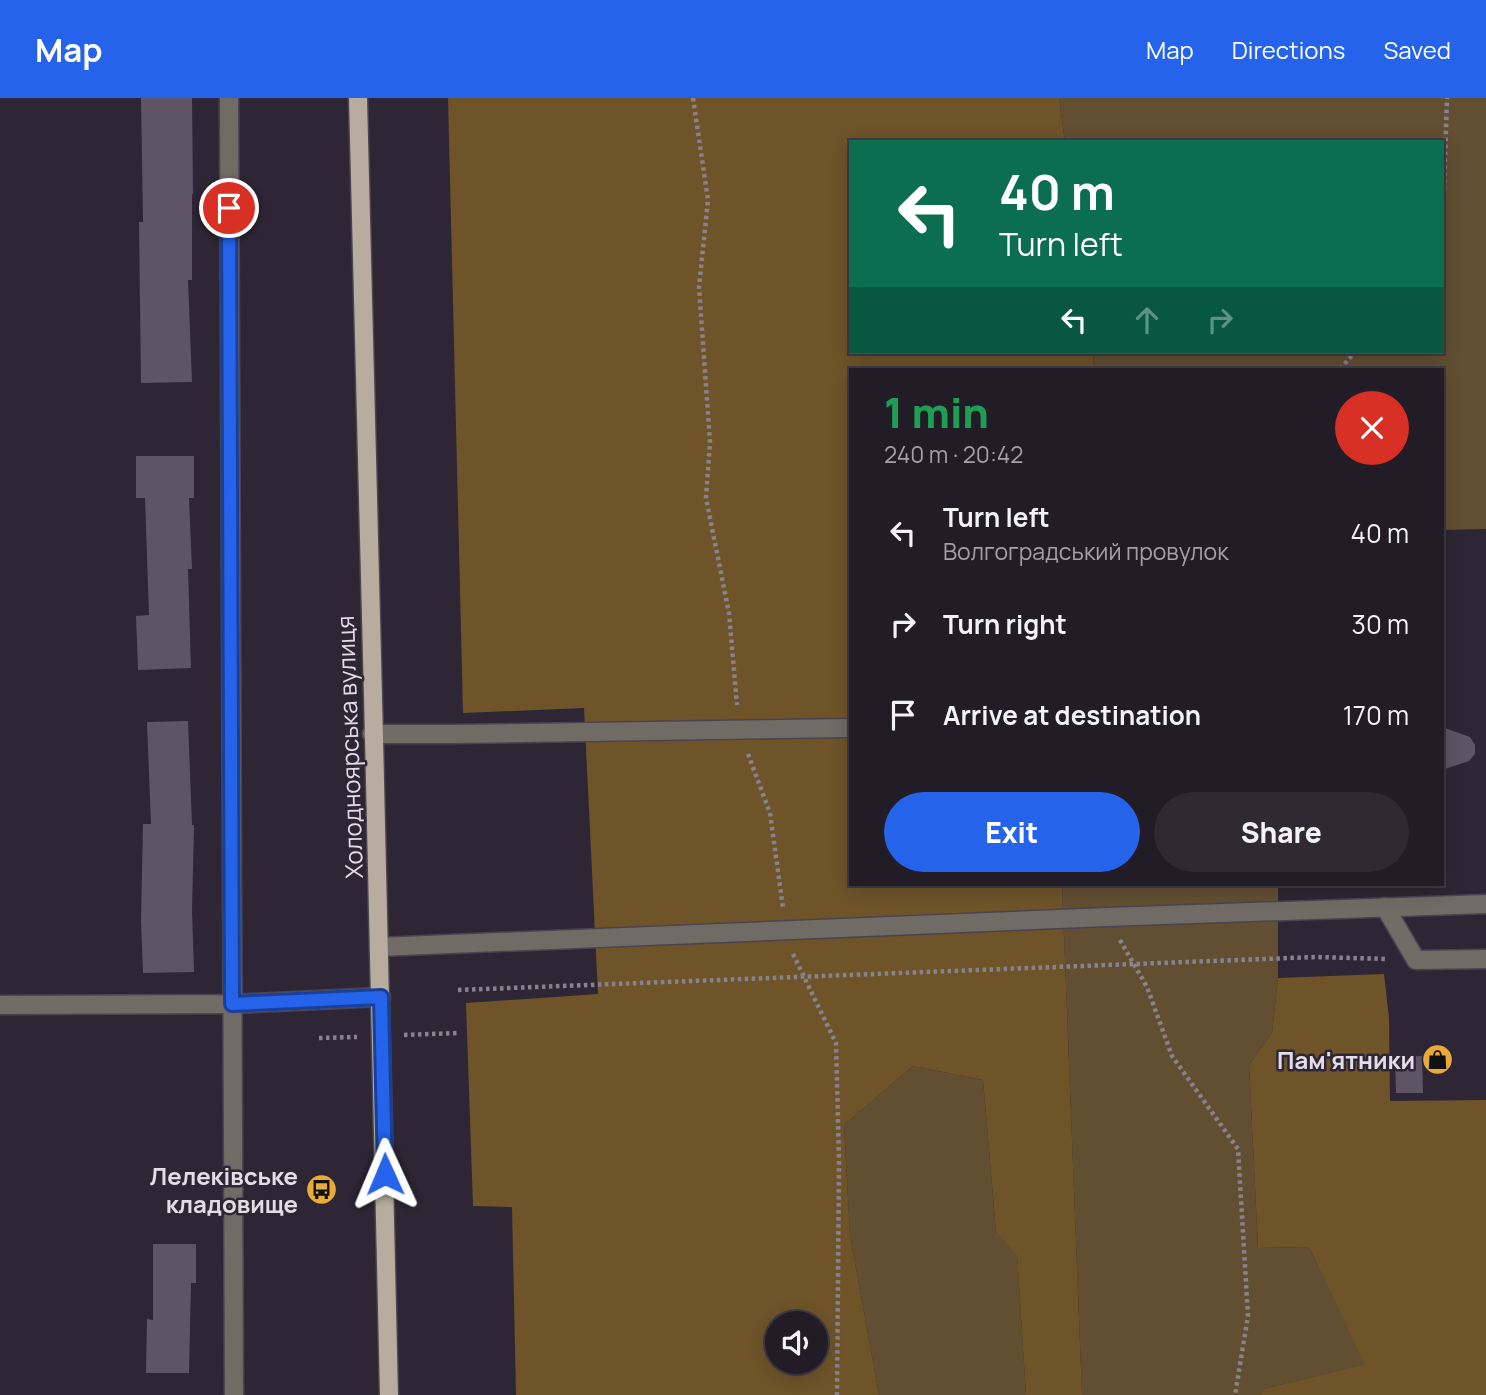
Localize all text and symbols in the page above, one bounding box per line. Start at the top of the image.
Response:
text: Map [35,27,103,72]
text: Map [1146,33,1194,66]
text: Directions [1232,33,1345,66]
text: Saved [1383,33,1451,66]
text: 40 m [999,158,1115,225]
icon: left [884,168,975,259]
pin [199,178,259,238]
icon: arrive [210,189,248,227]
text: Turn left [999,222,1123,266]
icon: left [1055,301,1093,339]
icon: ahead [1128,301,1166,339]
icon: right [1201,301,1239,339]
text: 1 min [884,383,989,441]
button: close [1335,391,1409,465]
text: 240 m · 20:42 [884,438,1023,470]
text: Turn left [943,499,1050,535]
icon: left [884,514,922,552]
text: 40 m [1351,515,1409,551]
text: Волгоградський провулок [943,535,1229,567]
icon: right [884,605,922,643]
text: Turn right [943,606,1067,642]
text: 30 m [1352,606,1409,642]
street label: Холодноярська вулиця [328,615,370,879]
icon: arrive [884,696,922,734]
text: Arrive at destination [943,697,1201,733]
text: 170 m [1343,697,1409,733]
button: Exit [884,792,1140,872]
button: Share [1154,792,1409,872]
shop icon: Пам'ятники [1421,1042,1455,1076]
place label: Пам'ятники [1277,1043,1415,1076]
position arrow [348,1137,422,1211]
place label: Лелеківське кладовище [150,1159,298,1220]
bus stop icon: Лелеківське кладовище [304,1172,338,1206]
map controls [765,1311,828,1374]
button: sound [765,1311,828,1374]

